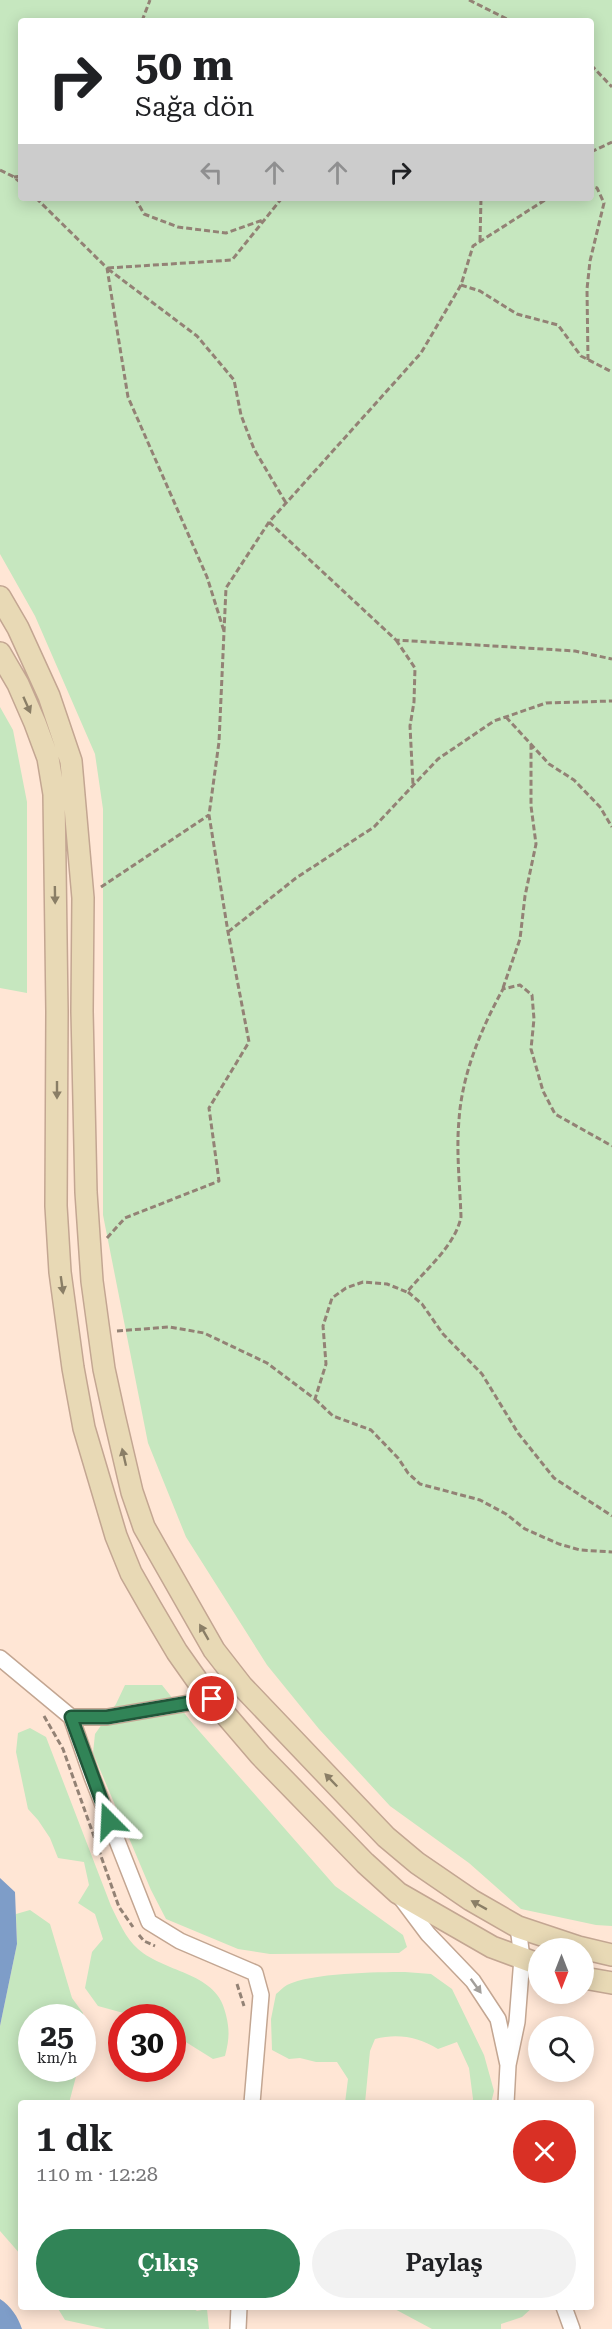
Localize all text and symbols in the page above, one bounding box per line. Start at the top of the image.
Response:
text: 50 m [135,41,233,90]
icon: right [36,42,114,120]
text: Sağa dön [135,91,254,123]
icon: left [195,156,228,189]
icon: ahead [258,156,291,189]
icon: ahead [321,156,354,189]
icon: right [384,156,417,189]
one-way arrow [22,696,32,714]
one-way arrow [50,886,60,905]
one-way arrow [52,1081,62,1100]
one-way arrow [57,1276,67,1295]
one-way arrow [118,1447,128,1466]
one-way arrow [200,1624,210,1641]
pin [186,1673,237,1724]
icon: arrive [195,1682,228,1715]
one-way arrow [325,1773,338,1788]
position arrow [77,1789,141,1853]
one-way arrow [471,1900,488,1910]
north arrow [528,1938,594,2004]
map controls [528,1938,594,2082]
one-way arrow [470,1978,482,1994]
speed limit sign: 30 [108,2004,186,2082]
button: search [528,2016,594,2082]
text: 25 [40,2018,74,2053]
text: km/h [37,2049,77,2067]
text: 1 dk [36,2118,113,2160]
button: close [513,2120,576,2183]
text: 110 m · 12:28 [36,2162,158,2186]
button: Çıkış [36,2229,300,2298]
button: Paylaş [312,2229,576,2298]

